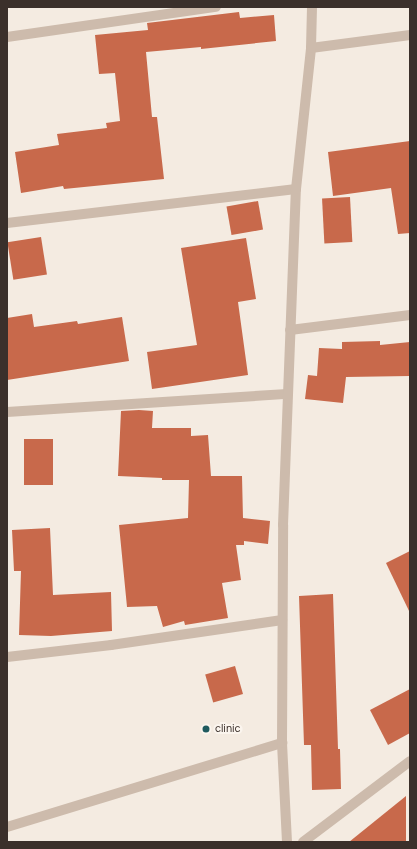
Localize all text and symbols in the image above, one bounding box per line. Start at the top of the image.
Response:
place label: clinic [215,722,241,736]
marker: clinic [200,723,212,735]

